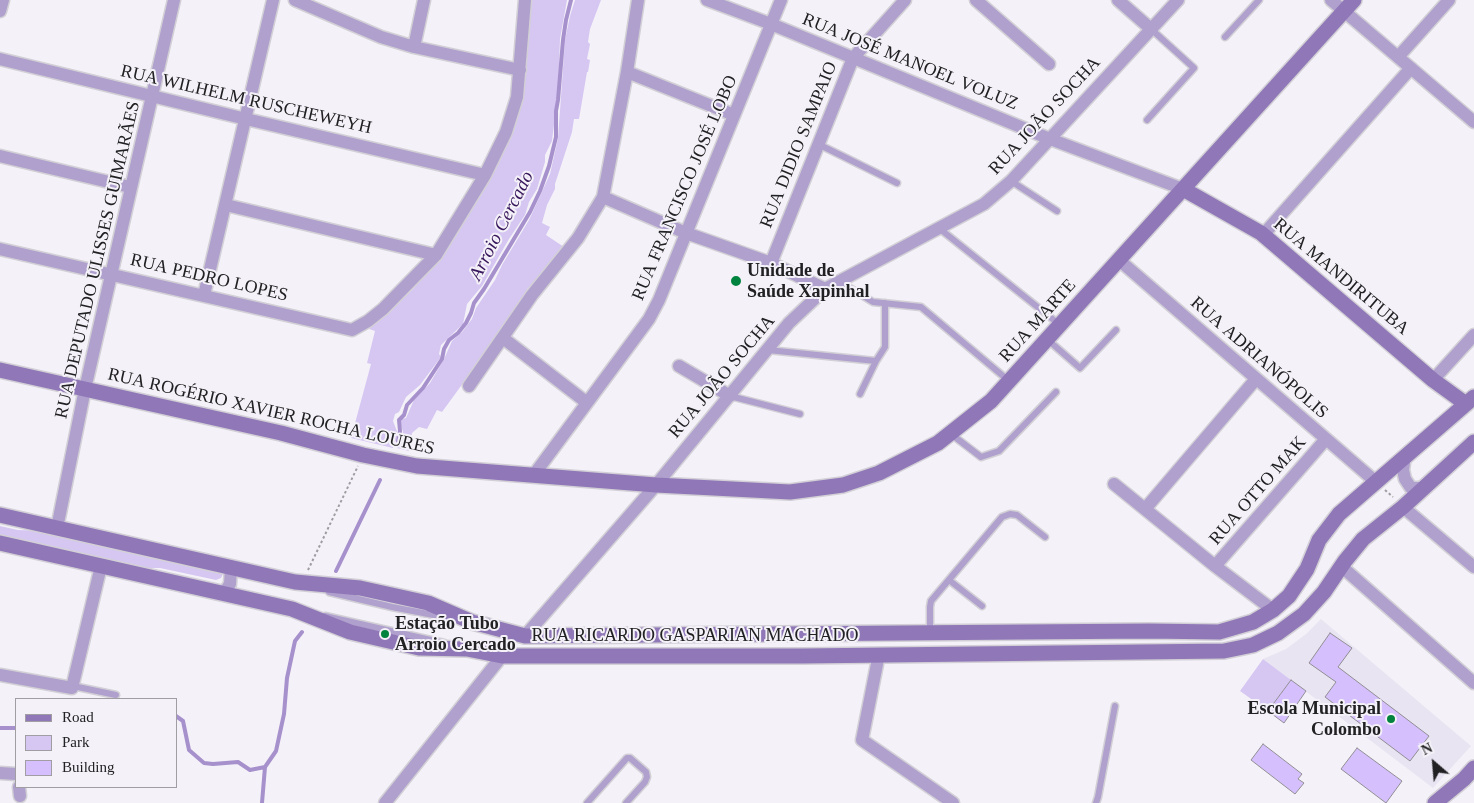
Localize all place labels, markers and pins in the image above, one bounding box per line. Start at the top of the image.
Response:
place label: Unidade de Saúde Xapinhal [747,260,870,302]
marker: Unidade de Saúde Xapinhal [729,274,743,288]
place label: Estação Tubo Arroio Cercado [395,613,516,656]
marker: Estação Tubo Arroio Cercado [379,628,391,640]
place label: Escola Municipal Colombo [1247,698,1381,741]
marker: Escola Municipal Colombo [1385,713,1397,725]

